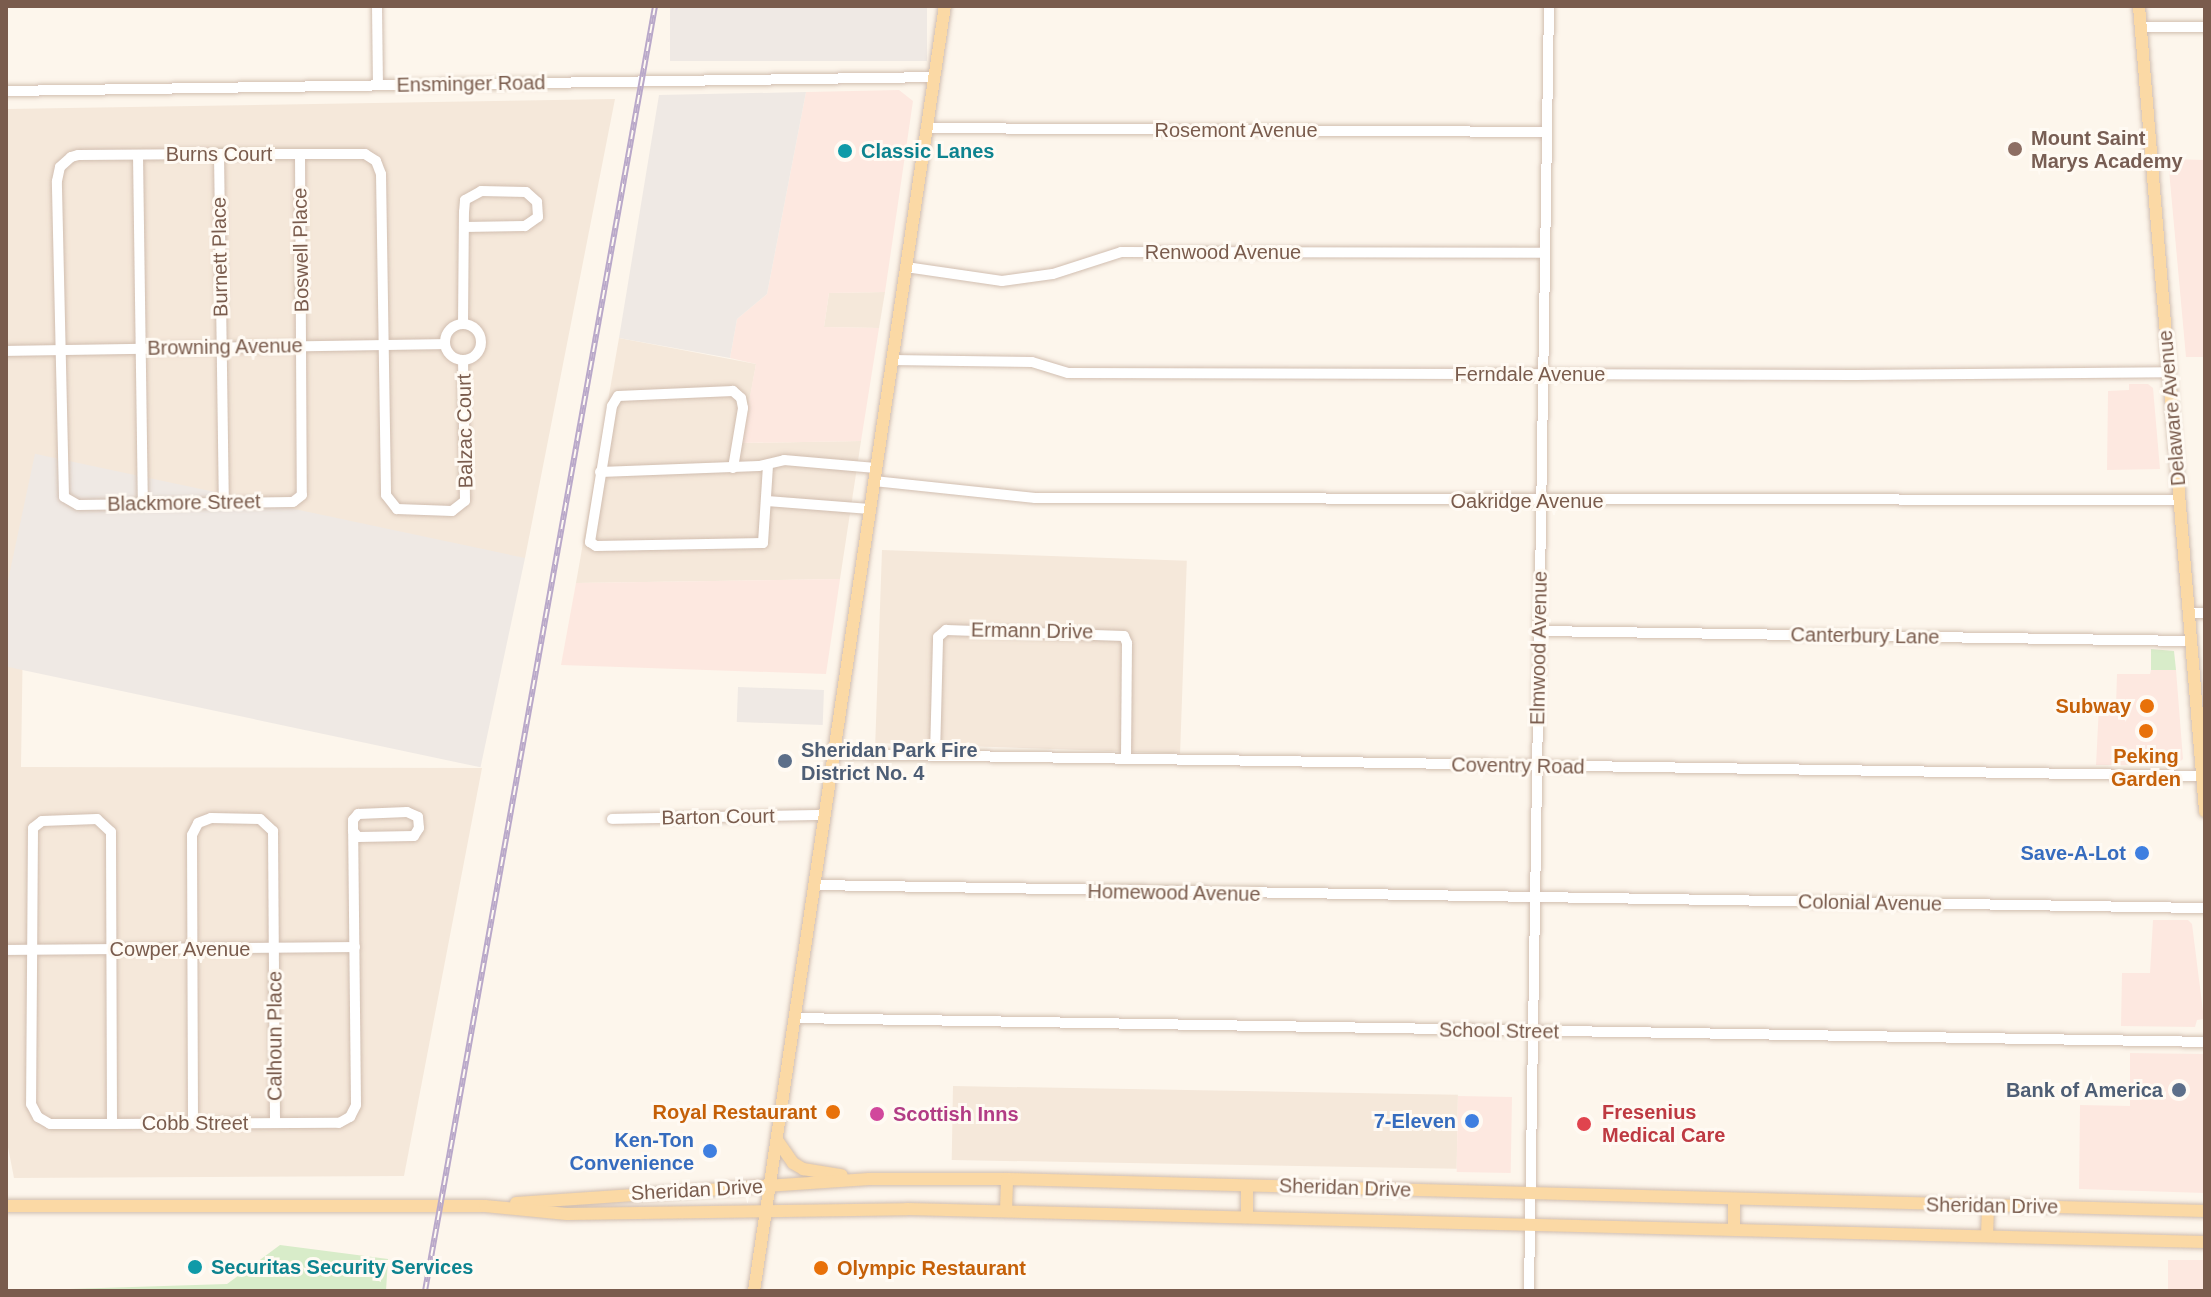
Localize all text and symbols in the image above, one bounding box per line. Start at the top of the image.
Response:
street label: Ensminger Road [396,71,546,97]
street label: Rosemont Avenue [1154,118,1318,142]
place label: Mount Saint Marys Academy [2031,126,2183,173]
place label: Classic Lanes [861,139,994,163]
marker: Mount Saint Marys Academy [2006,140,2024,158]
street label: Burns Court [166,142,272,166]
marker: Classic Lanes [836,142,854,160]
street label: Boswell Place [288,188,314,312]
street label: Burnett Place [207,197,233,317]
street label: Renwood Avenue [1144,240,1302,264]
street label: Delaware Avenue [2153,328,2191,488]
street label: Browning Avenue [147,334,303,360]
street label: Ferndale Avenue [1454,362,1606,386]
street label: Balzac Court [452,374,478,488]
street label: Oakridge Avenue [1450,489,1604,513]
street label: Blackmore Street [107,490,261,516]
street label: Elmwood Avenue [1526,570,1552,726]
street label: Ermann Drive [971,618,1093,644]
street label: Canterbury Lane [1790,623,1940,649]
place label: Subway [2055,694,2131,718]
marker: Subway [2138,697,2156,715]
marker: Peking Garden [2137,722,2155,740]
place label: Sheridan Park Fire District No. 4 [801,738,978,785]
place label: Peking Garden [2111,744,2181,791]
marker: Sheridan Park Fire District No. 4 [776,752,794,770]
street label: Coventry Road [1451,753,1585,779]
street label: Barton Court [661,804,775,830]
place label: Save-A-Lot [2020,841,2126,865]
marker: Save-A-Lot [2133,844,2151,862]
street label: Homewood Avenue [1087,879,1261,907]
street label: Colonial Avenue [1797,890,1943,916]
street label: Cowper Avenue [109,937,251,961]
street label: Calhoun Place [263,971,287,1101]
street label: School Street [1439,1018,1559,1044]
place label: Bank of America [2005,1078,2163,1102]
marker: Bank of America [2170,1081,2188,1099]
place label: Royal Restaurant [653,1100,817,1124]
place label: Fresenius Medical Care [1602,1100,1725,1147]
place label: Scottish Inns [893,1102,1019,1126]
marker: Royal Restaurant [824,1103,842,1121]
marker: Scottish Inns [868,1105,886,1123]
place label: 7-Eleven [1374,1109,1456,1133]
street label: Cobb Street [142,1111,248,1135]
marker: 7-Eleven [1463,1112,1481,1130]
marker: Fresenius Medical Care [1573,1113,1595,1135]
place label: Ken-Ton Convenience [570,1128,694,1175]
marker: Ken-Ton Convenience [701,1142,719,1160]
street label: Sheridan Drive [1278,1174,1412,1202]
street label: Sheridan Drive [630,1175,764,1205]
street label: Sheridan Drive [1926,1193,2058,1219]
place label: Securitas Security Services [211,1255,473,1279]
place label: Olympic Restaurant [837,1256,1026,1280]
marker: Securitas Security Services [186,1258,204,1276]
marker: Olympic Restaurant [812,1259,830,1277]

